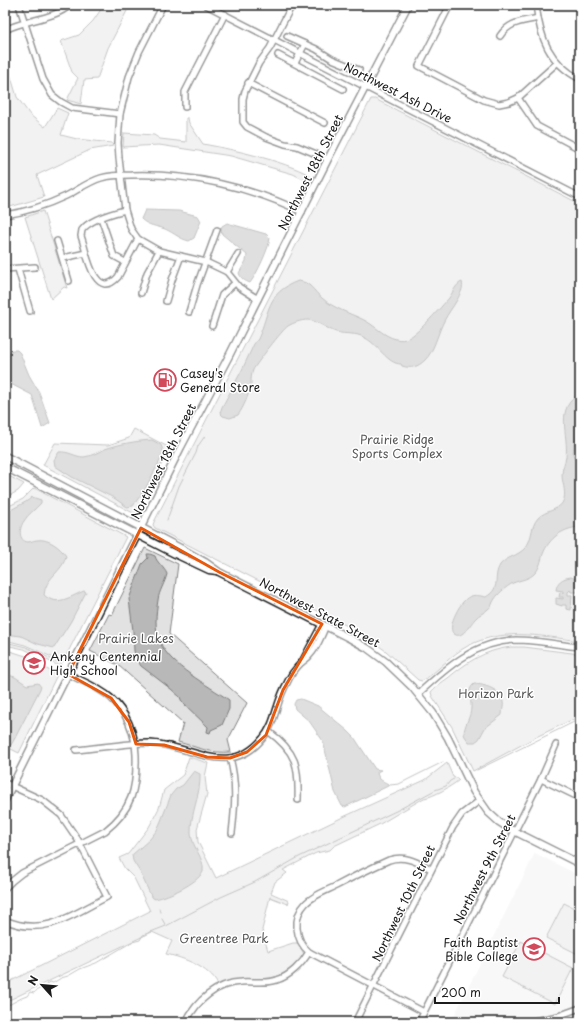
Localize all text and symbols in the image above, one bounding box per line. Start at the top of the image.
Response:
street label: Northwest Ash Drive [341,57,455,127]
street label: Northwest 18th Street [273,111,347,233]
place label: Casey's General Store [180,364,260,396]
fuel station icon: Casey's General Store [152,367,178,393]
street label: Northwest 18th Street [126,400,200,522]
park label: Prairie Ridge Sports Complex [352,430,442,462]
street label: Northwest State Street [257,573,383,651]
park label: Prairie Lakes [98,629,174,647]
place label: Ankeny Centennial High School [50,647,161,679]
school or university icon: Ankeny Centennial High School [21,650,47,676]
park label: Horizon Park [458,684,534,702]
street label: Northwest 9th Street [448,811,520,927]
street label: Northwest 10th Street [367,842,439,964]
park label: Greentree Park [179,929,269,947]
place label: Faith Baptist Bible College [443,933,518,965]
school or university icon: Faith Baptist Bible College [521,936,547,962]
north arrow [22,965,62,1005]
text: N [23,972,42,988]
scale bar [435,979,559,1005]
text: 200 m [441,983,481,1001]

